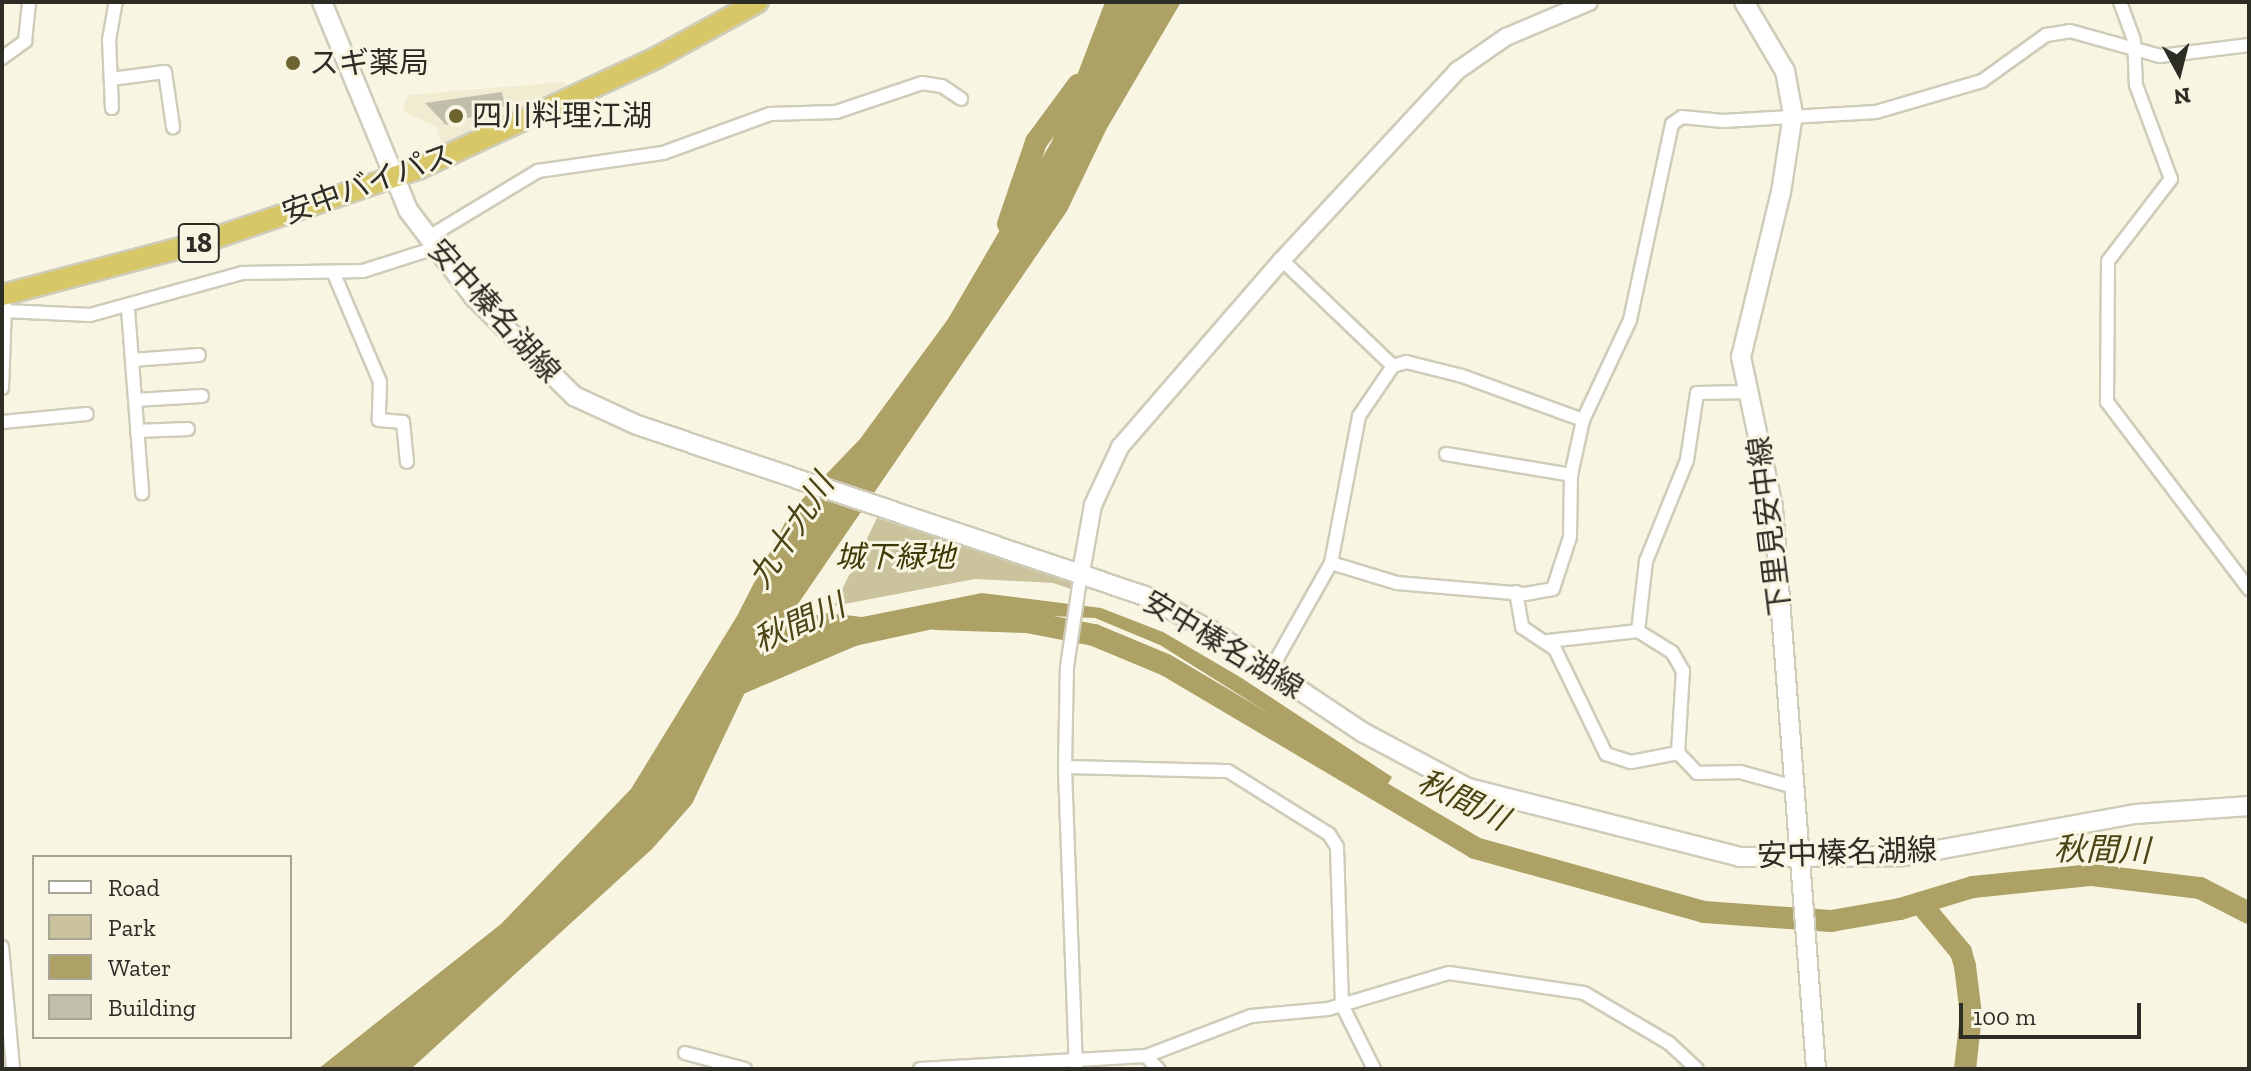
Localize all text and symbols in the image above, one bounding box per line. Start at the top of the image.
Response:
north arrow [2139,32,2219,112]
place label: スギ薬局 [309,45,429,81]
marker: スギ薬局 [284,54,302,72]
text: N [2172,82,2192,111]
place label: 四川料理江湖 [472,98,652,134]
marker: 四川料理江湖 [447,107,465,125]
street label: 安中バイパス [277,136,459,232]
road number: 18 [177,219,221,267]
street label: 安中榛名湖線 [420,232,568,390]
street label: 下里見安中線 [1741,434,1799,618]
water label: 九十九川 [740,467,842,595]
park label: 城下緑地 [835,539,955,575]
street label: 安中榛名湖線 [1137,583,1309,707]
water label: 秋間川 [747,586,851,660]
water label: 秋間川 [1411,762,1515,838]
water label: 秋間川 [2054,830,2150,870]
street label: 安中榛名湖線 [1756,832,1938,874]
legend [32,855,292,1039]
text: Road [108,873,160,902]
text: Park [108,913,156,942]
text: Water [108,953,171,982]
scale bar [1963,987,2145,1037]
text: Building [108,993,196,1022]
text: 100 m [1973,1002,2036,1031]

